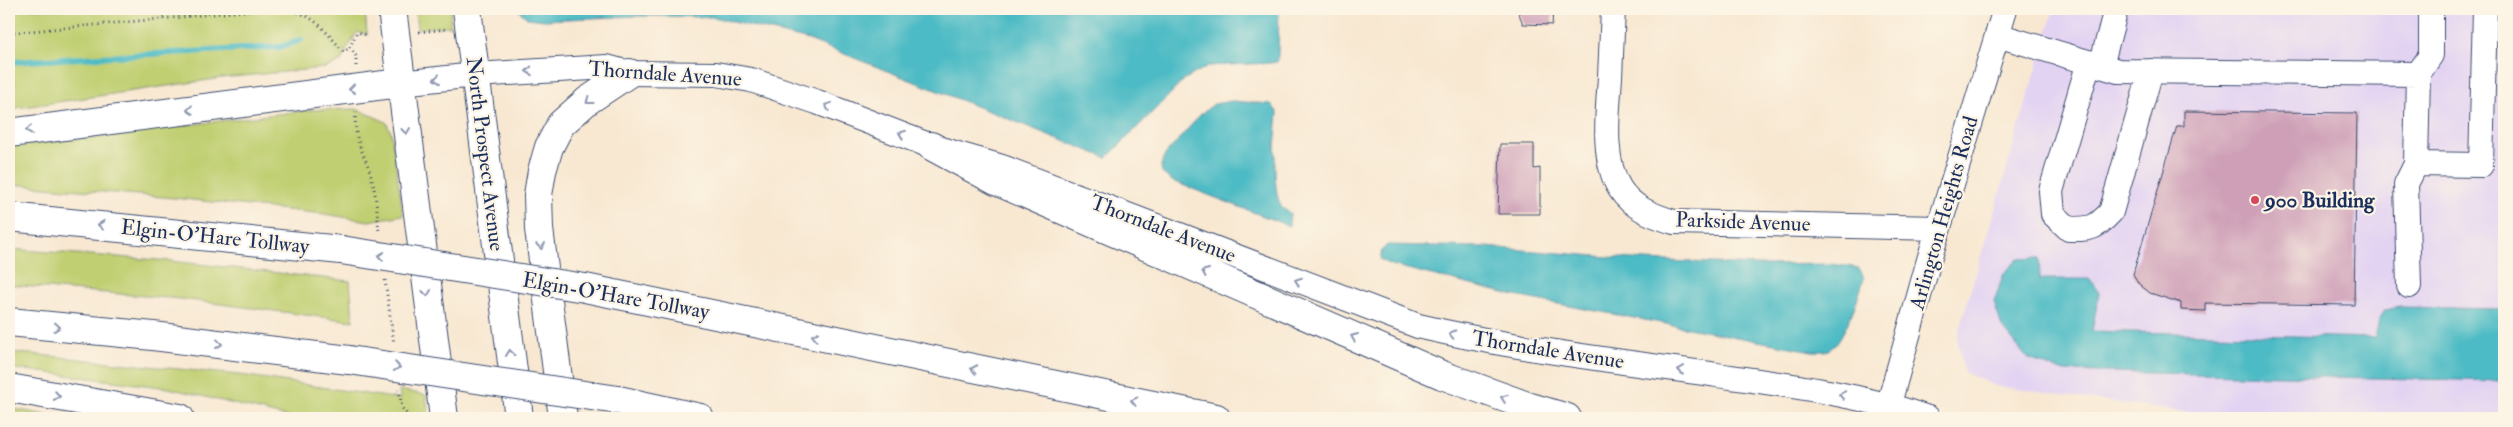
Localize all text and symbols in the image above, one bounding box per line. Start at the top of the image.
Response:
street label: North Prospect Avenue [460,55,510,253]
street label: Thorndale Avenue [587,55,743,93]
one-way arrow [525,66,533,77]
one-way arrow [433,73,441,84]
one-way arrow [347,84,356,94]
one-way arrow [586,95,595,103]
one-way arrow [824,102,833,112]
one-way arrow [186,104,194,115]
street label: Arlington Heights Road [1903,112,1985,314]
one-way arrow [25,124,33,135]
one-way arrow [400,128,411,136]
one-way arrow [899,130,907,140]
place label: 900 Building [2263,187,2375,214]
street label: Thorndale Avenue [1086,189,1240,269]
marker: 900 Building [2249,194,2261,206]
street label: Parkside Avenue [1675,206,1811,238]
street label: Elgin-O'Hare Tollway [119,214,311,260]
one-way arrow [97,220,105,231]
one-way arrow [535,242,546,250]
one-way arrow [377,251,385,262]
street label: Elgin-O'Hare Tollway [520,266,712,326]
one-way arrow [1201,267,1210,278]
one-way arrow [1295,276,1303,286]
one-way arrow [421,289,432,297]
one-way arrow [54,321,62,332]
street label: Thorndale Avenue [1470,325,1626,375]
one-way arrow [1447,329,1456,340]
one-way arrow [811,331,820,342]
one-way arrow [1350,333,1359,344]
one-way arrow [215,338,223,349]
one-way arrow [506,348,516,357]
one-way arrow [394,361,402,372]
one-way arrow [970,364,979,375]
one-way arrow [1677,365,1685,376]
one-way arrow [52,391,61,401]
one-way arrow [1837,391,1846,401]
one-way arrow [1500,394,1509,404]
one-way arrow [1129,397,1138,407]

